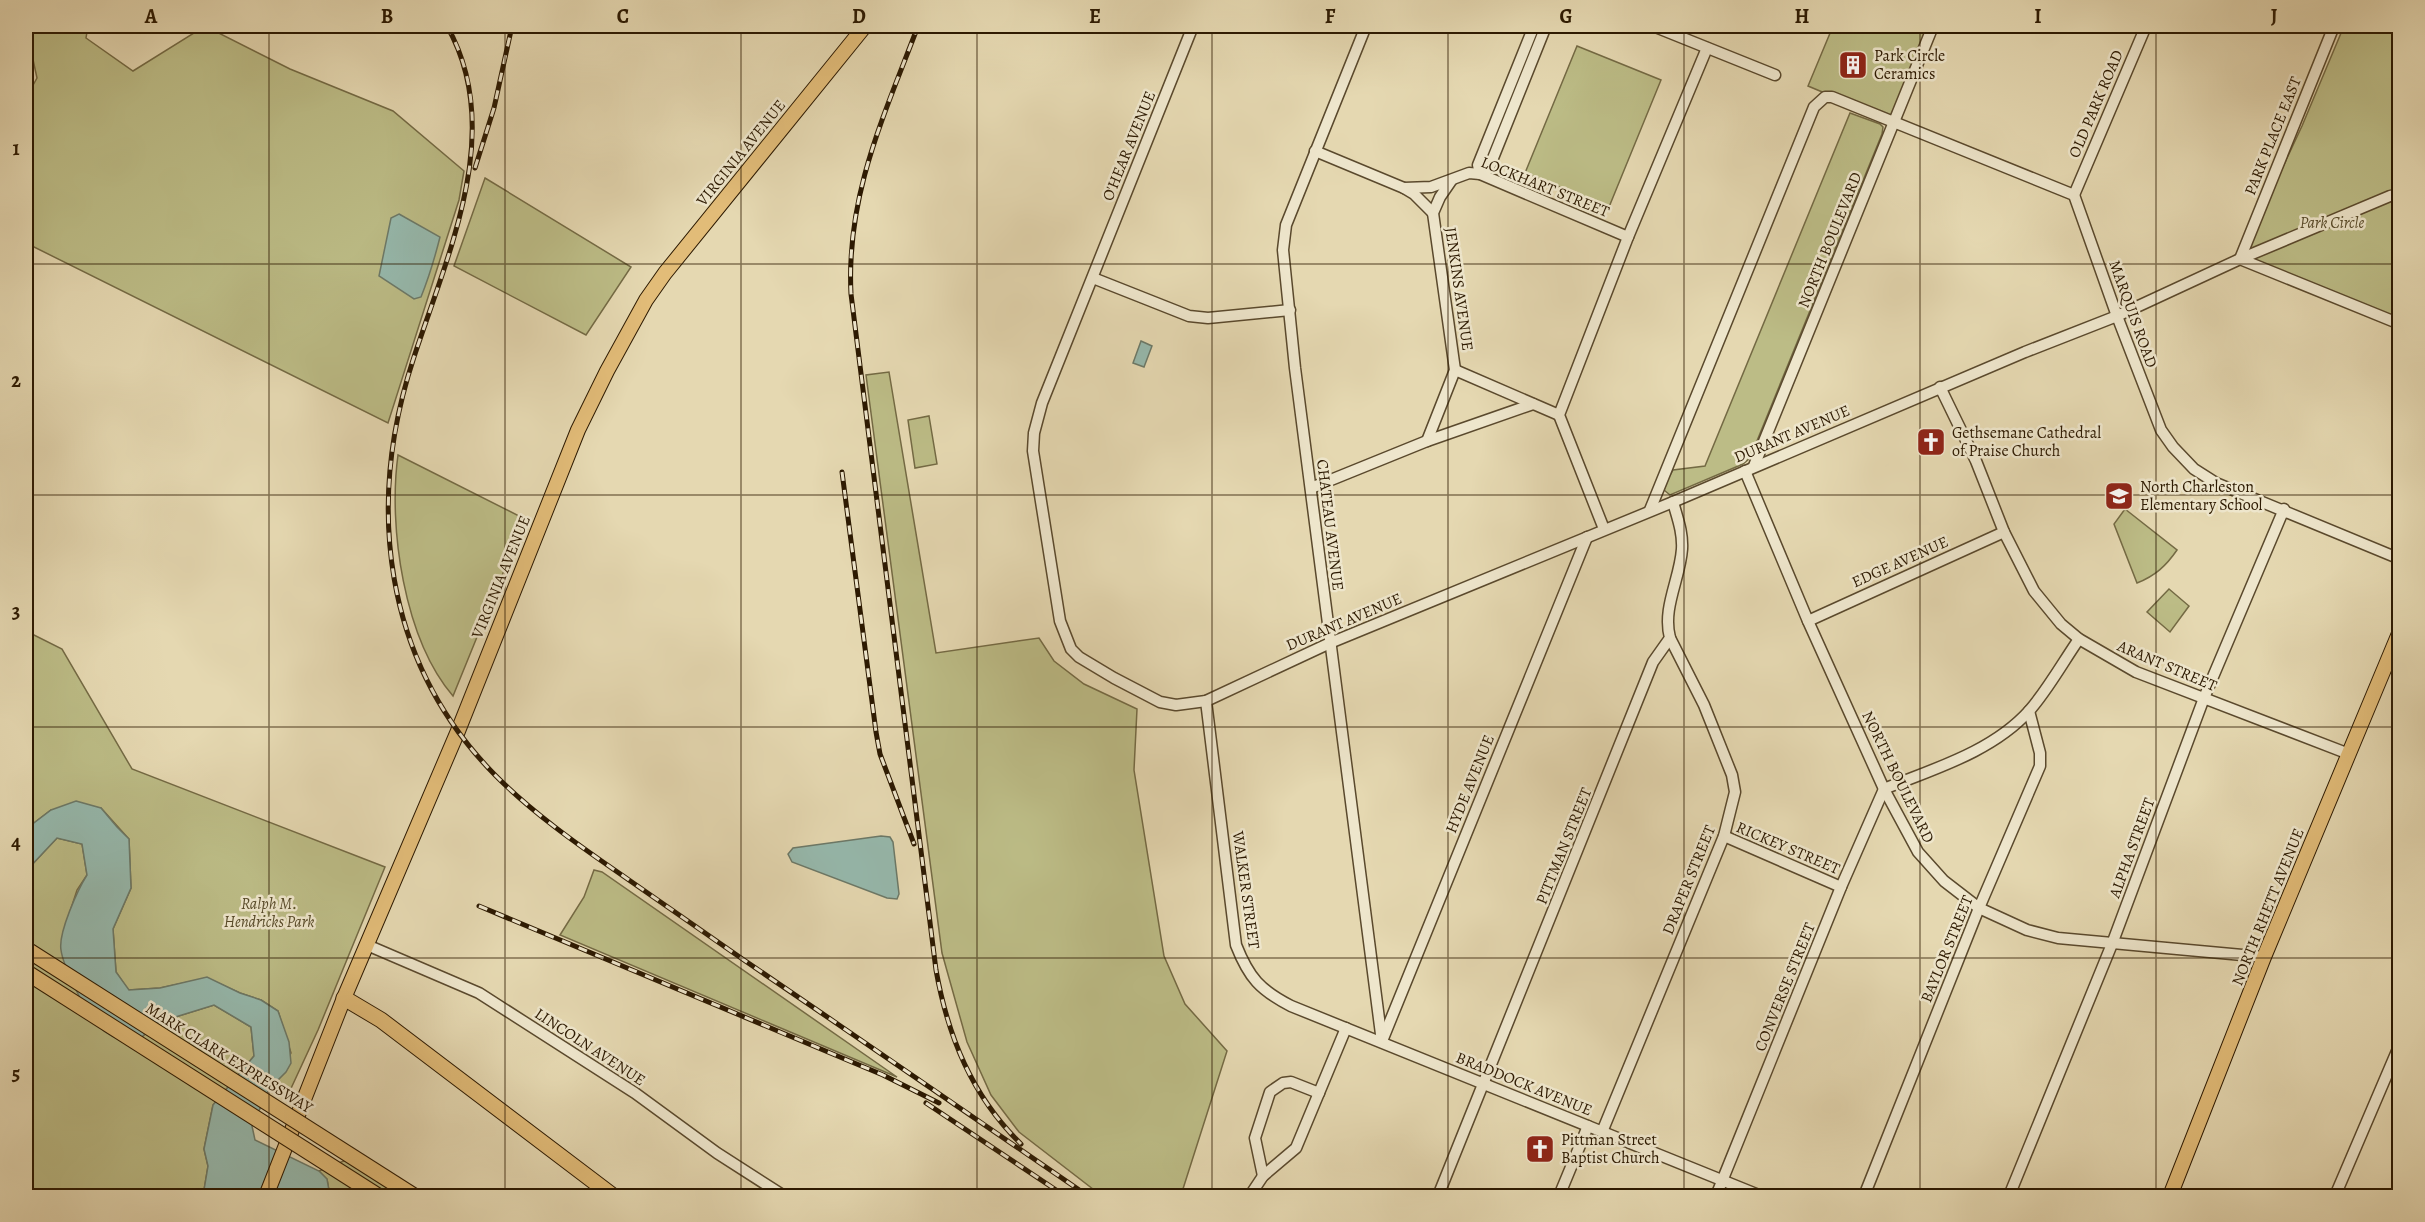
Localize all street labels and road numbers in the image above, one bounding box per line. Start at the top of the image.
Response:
street label: OLD PARK ROAD [2063,47,2129,161]
street label: PARK PLACE EAST [2239,73,2307,198]
street label: O'HEAR AVENUE [1097,88,1161,204]
street label: VIRGINIA AVENUE [691,95,791,212]
street label: LOCKHART STREET [1477,151,1613,223]
street label: NORTH BOULEVARD [1793,169,1867,311]
street label: JENKINS AVENUE [1439,226,1479,352]
street label: MARQUIS ROAD [2103,257,2163,371]
street label: DURANT AVENUE [1731,400,1853,468]
street label: CHATEAU AVENUE [1311,458,1349,592]
street label: VIRGINIA AVENUE [466,512,536,643]
street label: EDGE AVENUE [1848,531,1952,593]
street label: DURANT AVENUE [1283,588,1405,656]
street label: ARANT STREET [2113,635,2220,697]
street label: NORTH BOULEVARD [1856,707,1940,847]
street label: HYDE AVENUE [1440,732,1500,836]
street label: PITTMAN STREET [1531,784,1598,908]
street label: ALPHA STREET [2103,795,2160,902]
street label: RICKEY STREET [1733,816,1844,880]
street label: DRAPER STREET [1657,822,1721,938]
street label: NORTH RHETT AVENUE [2226,825,2310,989]
street label: WALKER STREET [1227,829,1265,950]
street label: BAYLOR STREET [1916,892,1979,1006]
street label: CONVERSE STREET [1749,919,1821,1055]
street label: MARK CLARK EXPRESSWAY [141,997,317,1119]
street label: LINCOLN AVENUE [530,1003,650,1091]
street label: BRADDOCK AVENUE [1453,1047,1595,1121]

